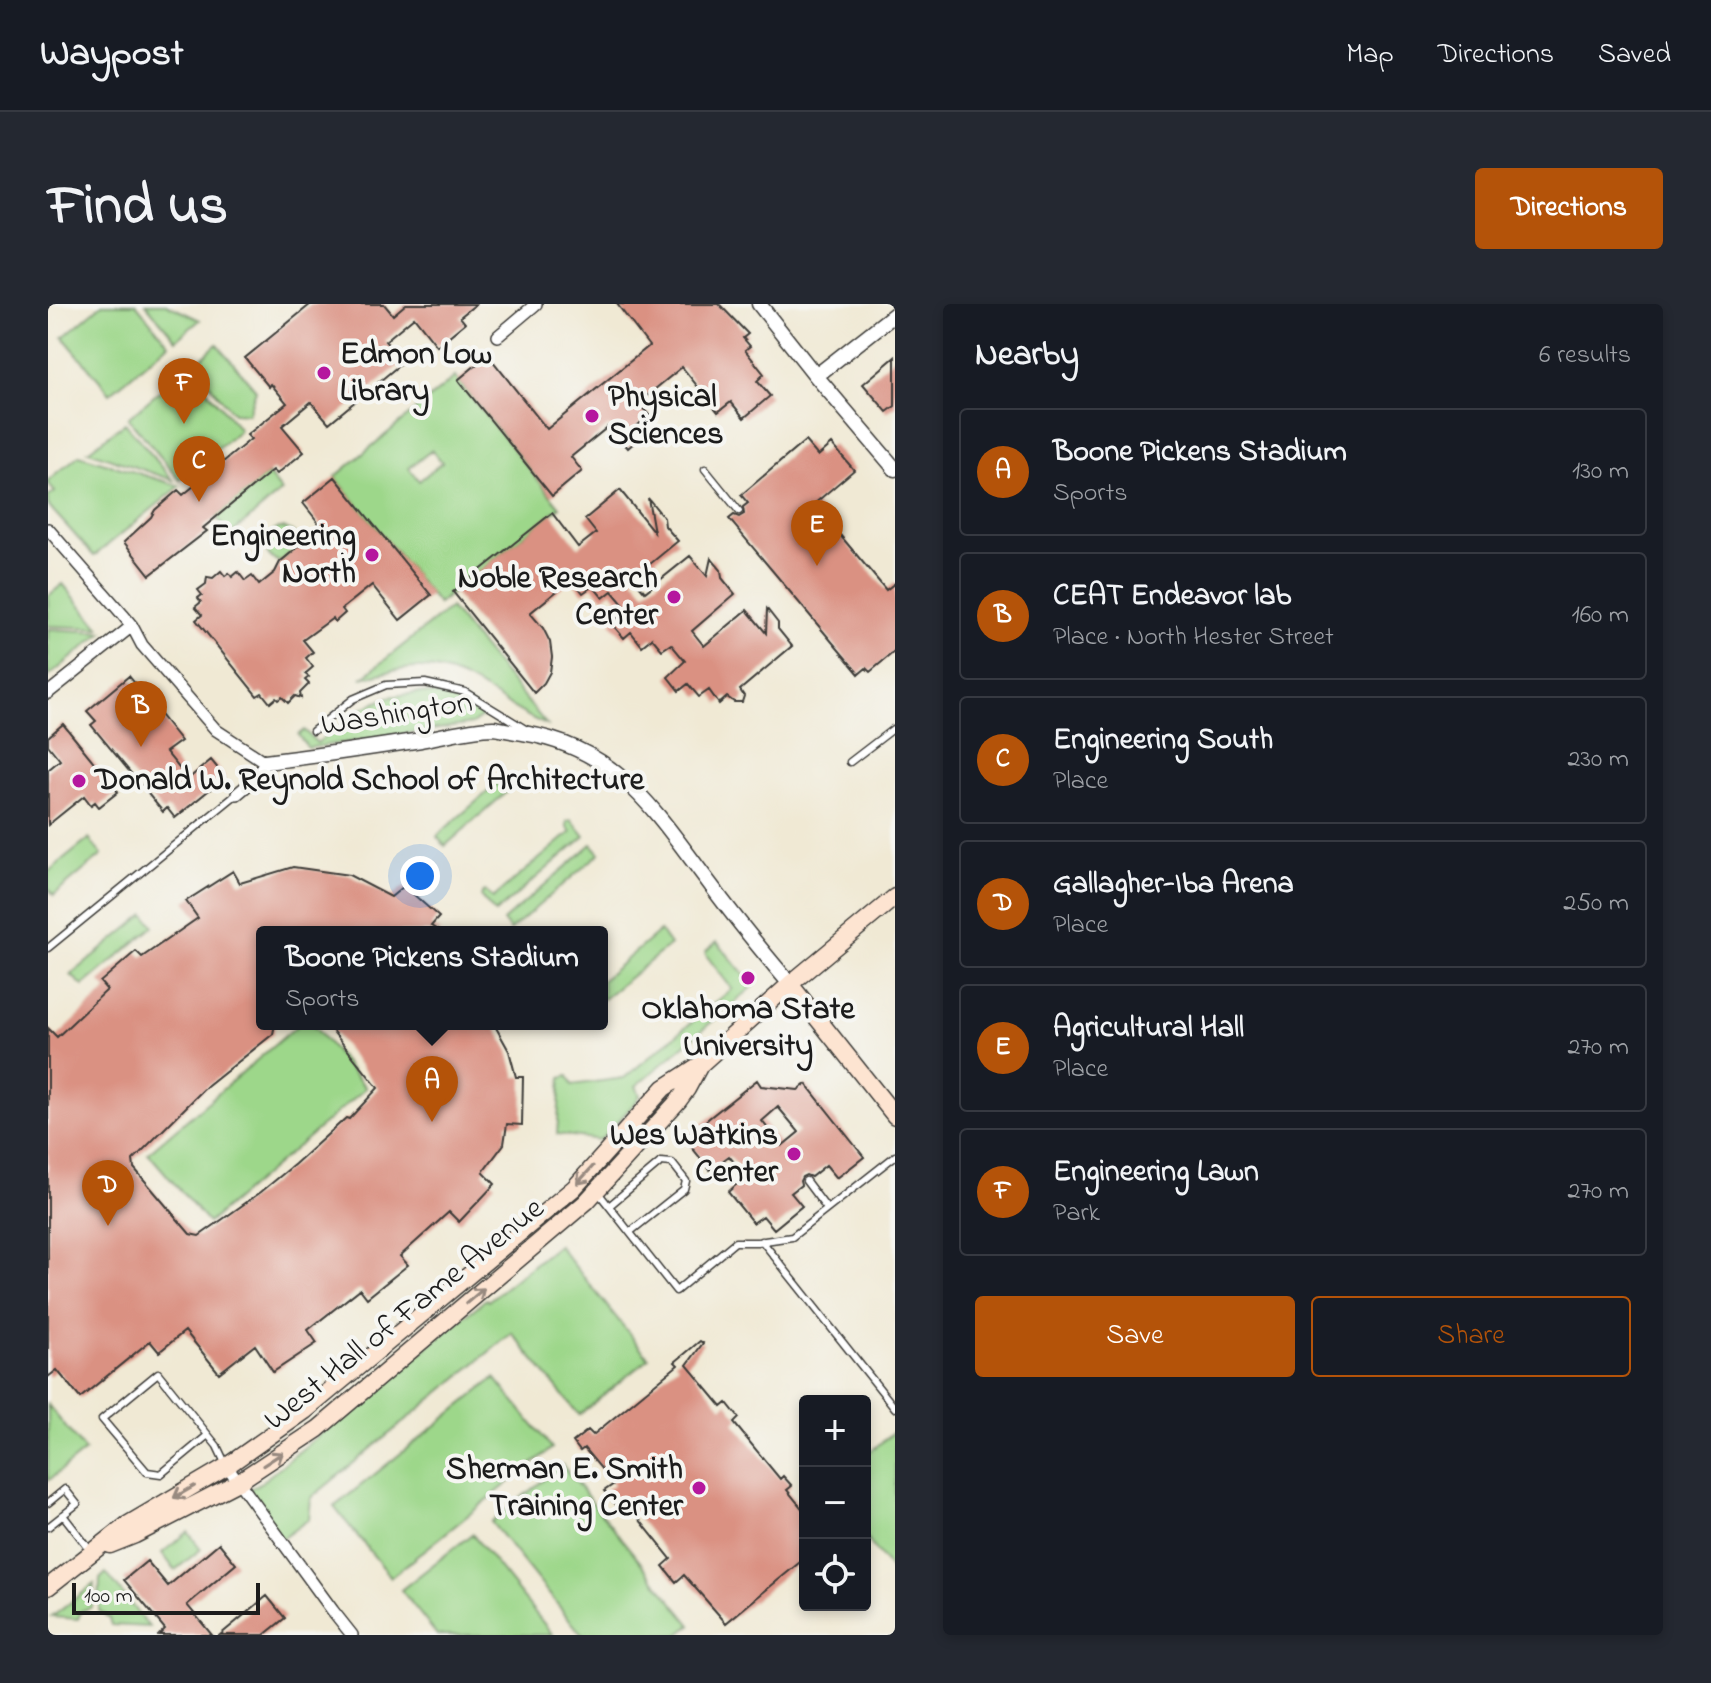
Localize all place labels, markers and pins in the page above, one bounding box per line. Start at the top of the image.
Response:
place label: Edmon Low Library [340,332,492,417]
pin: F [158,358,210,424]
marker: Edmon Low Library [315,364,333,382]
place label: Physical Sciences [608,375,723,459]
marker: Physical Sciences [583,407,601,425]
pin: C [173,436,225,502]
pin: E [791,500,843,566]
place label: Engineering North [210,514,356,598]
marker: Engineering North [363,546,381,564]
place label: Noble Research Center [458,556,659,640]
marker: Noble Research Center [665,588,683,606]
pin: B [115,681,167,747]
place label: Donald W. Reynold School of Architecture [93,758,646,806]
marker: Donald W. Reynold School of Architecture [70,772,88,790]
marker: Oklahoma State University [739,969,757,987]
place label: Oklahoma State University [641,987,856,1072]
pin: A [406,1056,458,1122]
place label: Wes Watkins Center [610,1113,779,1197]
marker: Wes Watkins Center [785,1145,803,1163]
pin: D [82,1160,134,1226]
place label: Sherman E. Smith Training Center [446,1447,684,1532]
marker: Sherman E. Smith Training Center [690,1479,708,1497]

